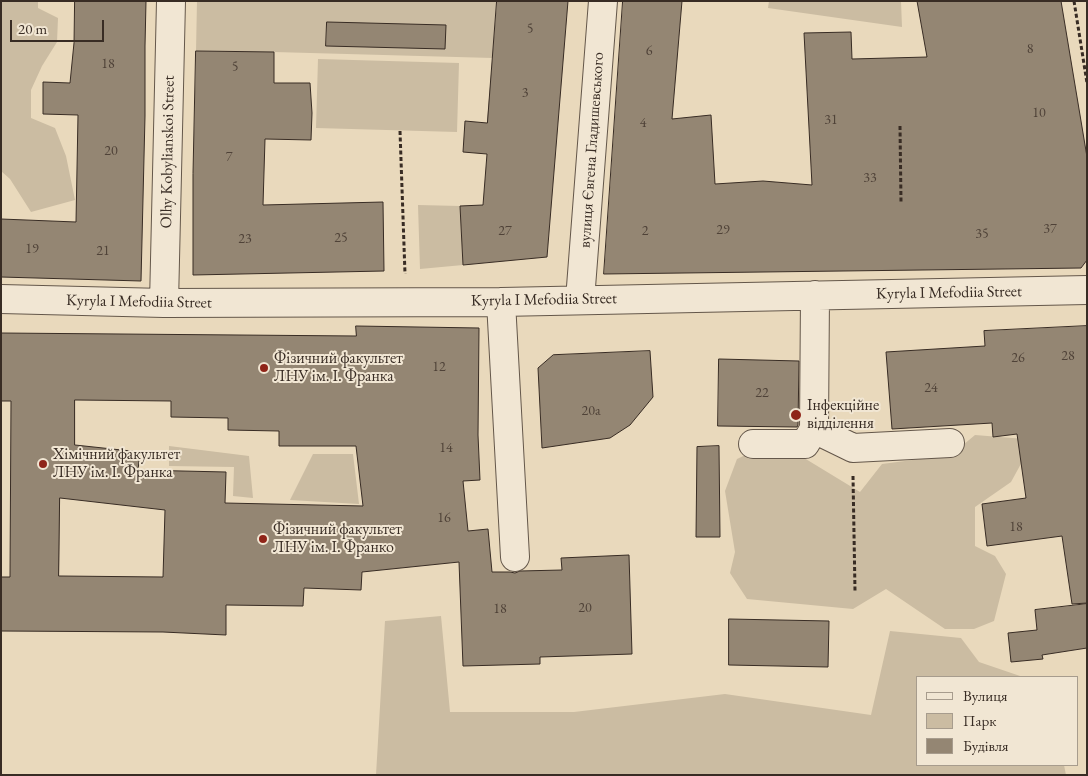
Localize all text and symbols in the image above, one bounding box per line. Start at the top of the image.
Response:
scale bar [12,10,106,42]
text: 20 m [18,19,47,38]
house number: 5 [527,21,533,37]
house number: 8 [1027,41,1033,57]
house number: 6 [646,43,652,59]
street label: вулиця Євгена Гладишевського [576,51,608,249]
house number: 18 [101,56,115,72]
house number: 5 [232,59,238,75]
street label: Olhy Kobylianskoi Street [157,75,179,229]
house number: 3 [522,85,528,101]
house number: 10 [1032,105,1046,121]
house number: 31 [824,112,838,128]
house number: 4 [640,115,646,131]
house number: 20 [104,143,118,159]
house number: 7 [226,149,232,165]
house number: 33 [863,170,877,186]
house number: 37 [1043,221,1057,237]
house number: 29 [716,222,730,238]
house number: 27 [498,223,512,239]
house number: 2 [642,223,648,239]
house number: 35 [975,226,989,242]
house number: 25 [334,230,348,246]
house number: 23 [238,231,252,247]
house number: 19 [25,241,39,257]
house number: 21 [96,243,110,259]
street label: Kyryla I Mefodiia Street [876,282,1022,304]
street label: Kyryla I Mefodiia Street [471,289,617,311]
street label: Kyryla I Mefodiia Street [66,291,212,313]
house number: 28 [1061,348,1075,364]
place label: Фізичний факультет ЛНУ ім. І. Франка [274,349,403,387]
house number: 26 [1011,350,1025,366]
house number: 12 [432,359,446,375]
marker: Фізичний факультет ЛНУ ім. І. Франка [258,362,270,374]
house number: 24 [924,380,938,396]
house number: 22 [755,385,769,401]
place label: Інфекційне відділення [807,396,879,434]
house number: 20а [581,403,601,419]
marker: Інфекційне відділення [789,408,803,422]
house number: 14 [439,440,453,456]
place label: Хімічний факультет ЛНУ ім. І. Франка [53,445,180,483]
marker: Хімічний факультет ЛНУ ім. І. Франка [37,458,49,470]
house number: 16 [437,510,451,526]
house number: 18 [1009,519,1023,535]
place label: Фізичний факультет ЛНУ ім. І. Франко [273,520,402,558]
marker: Фізичний факультет ЛНУ ім. І. Франко [257,533,269,545]
house number: 20 [578,600,592,616]
house number: 18 [493,601,507,617]
legend [916,676,1078,766]
text: Вулиця [963,686,1008,705]
text: Парк [963,711,996,730]
text: Будівля [963,736,1009,755]

